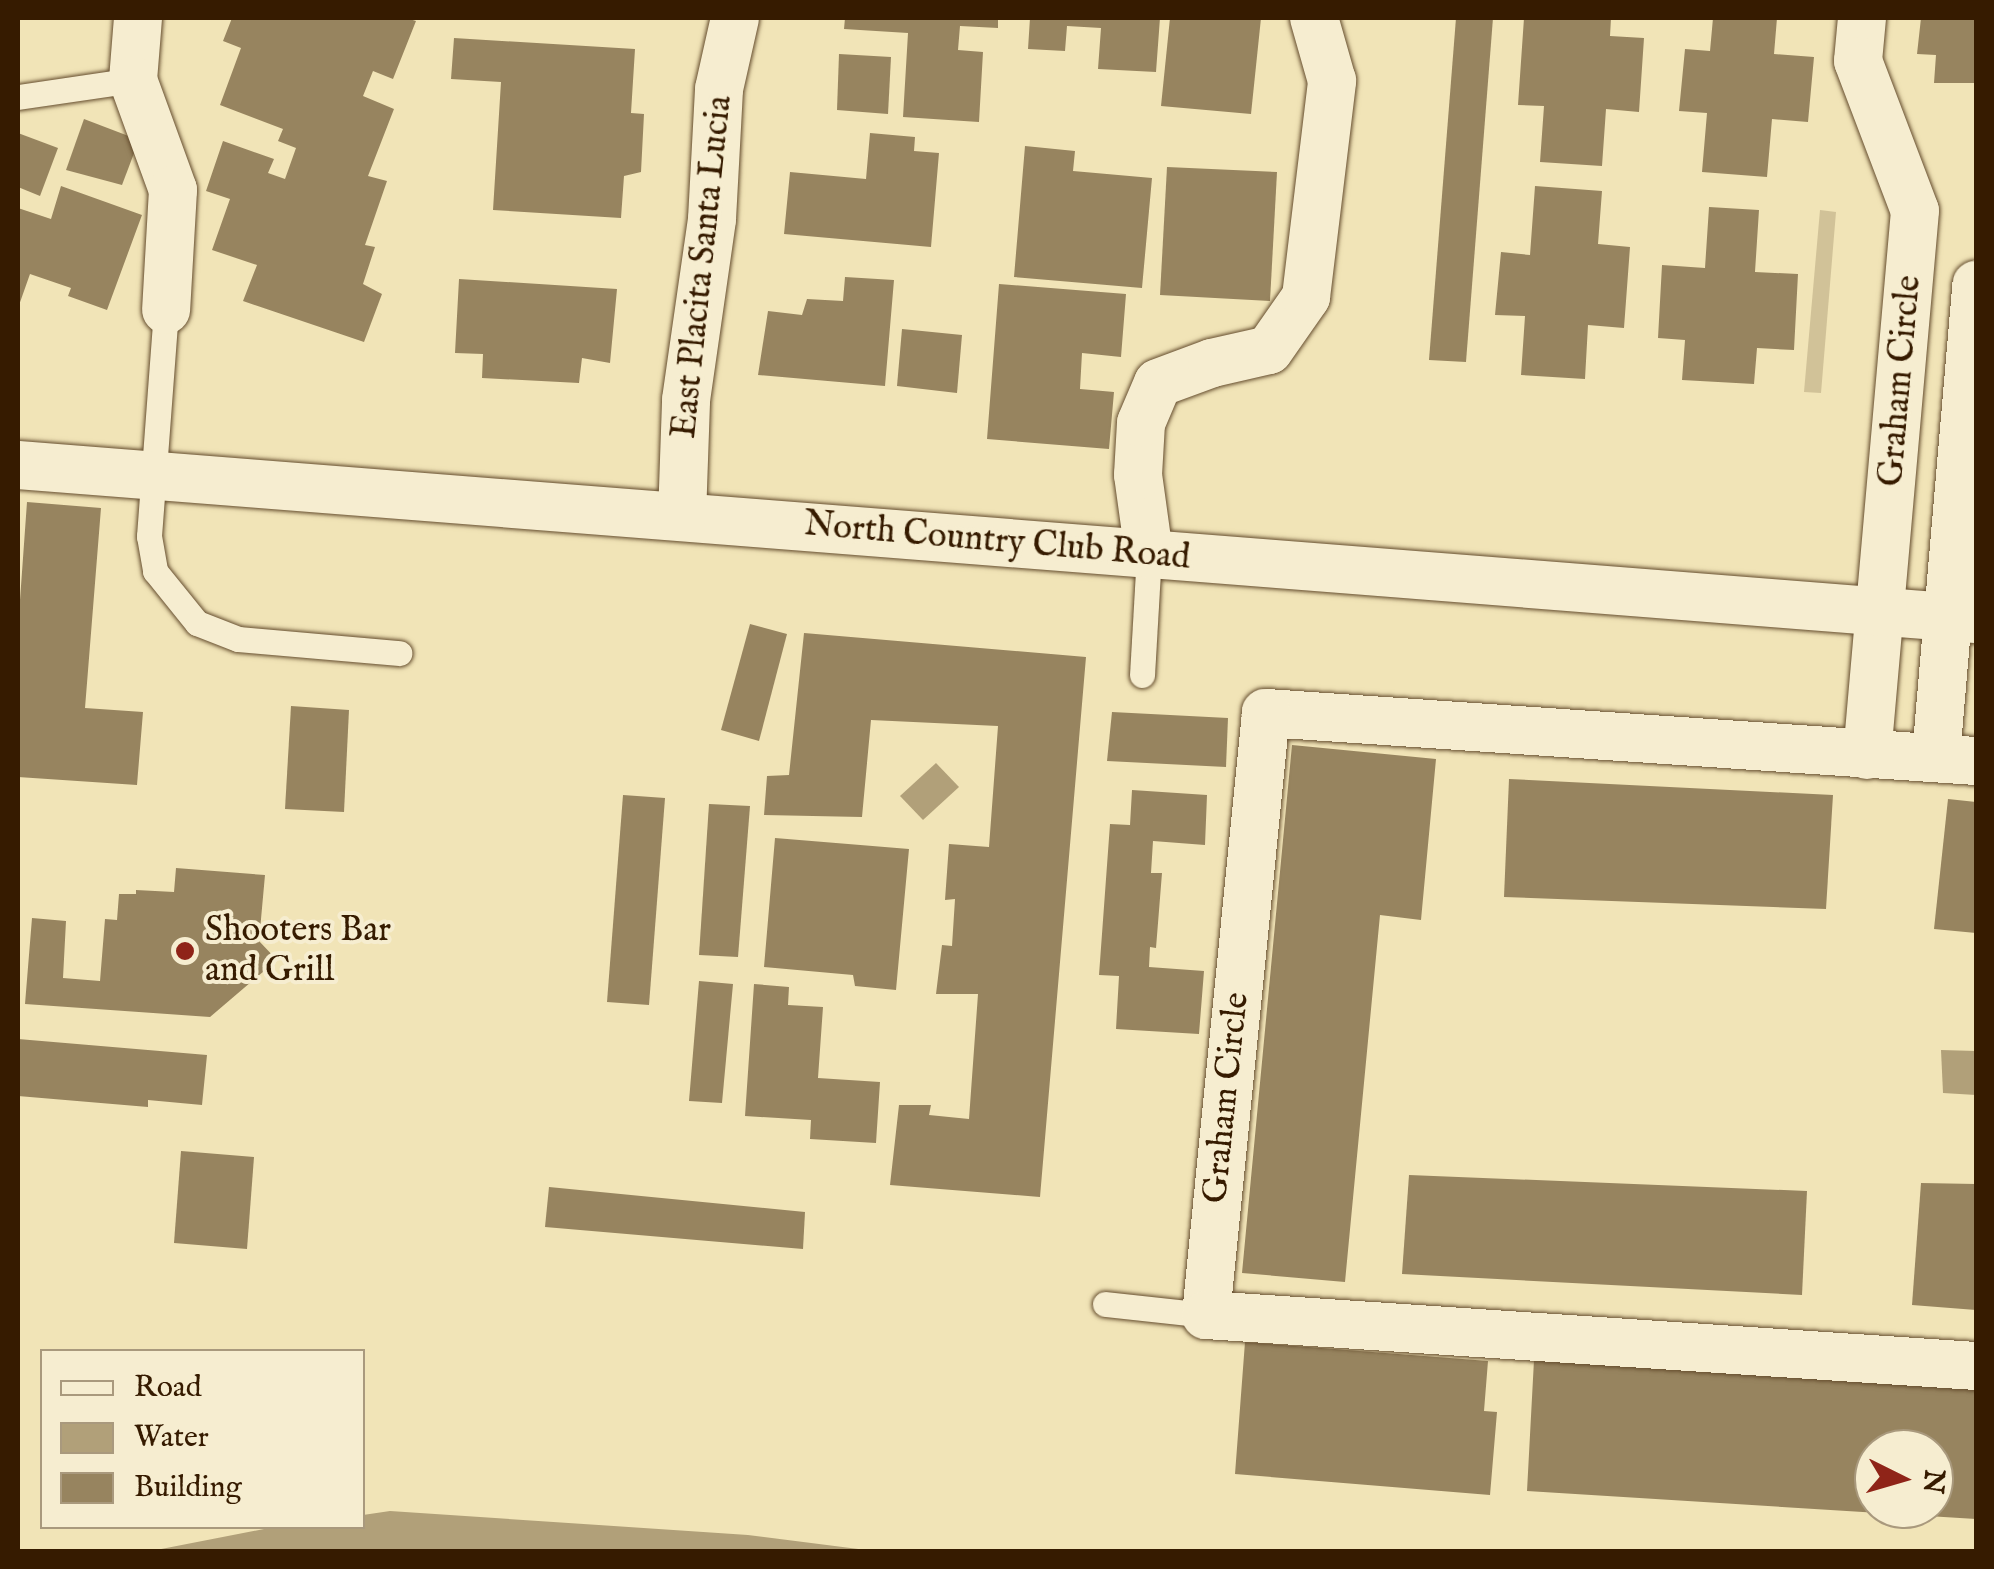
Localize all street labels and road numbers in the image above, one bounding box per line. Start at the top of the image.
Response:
street label: East Placita Santa Lucia [664,94,742,440]
street label: Graham Circle [1871,274,1931,488]
street label: North Country Club Road [802,504,1192,580]
street label: Graham Circle [1195,990,1259,1206]

